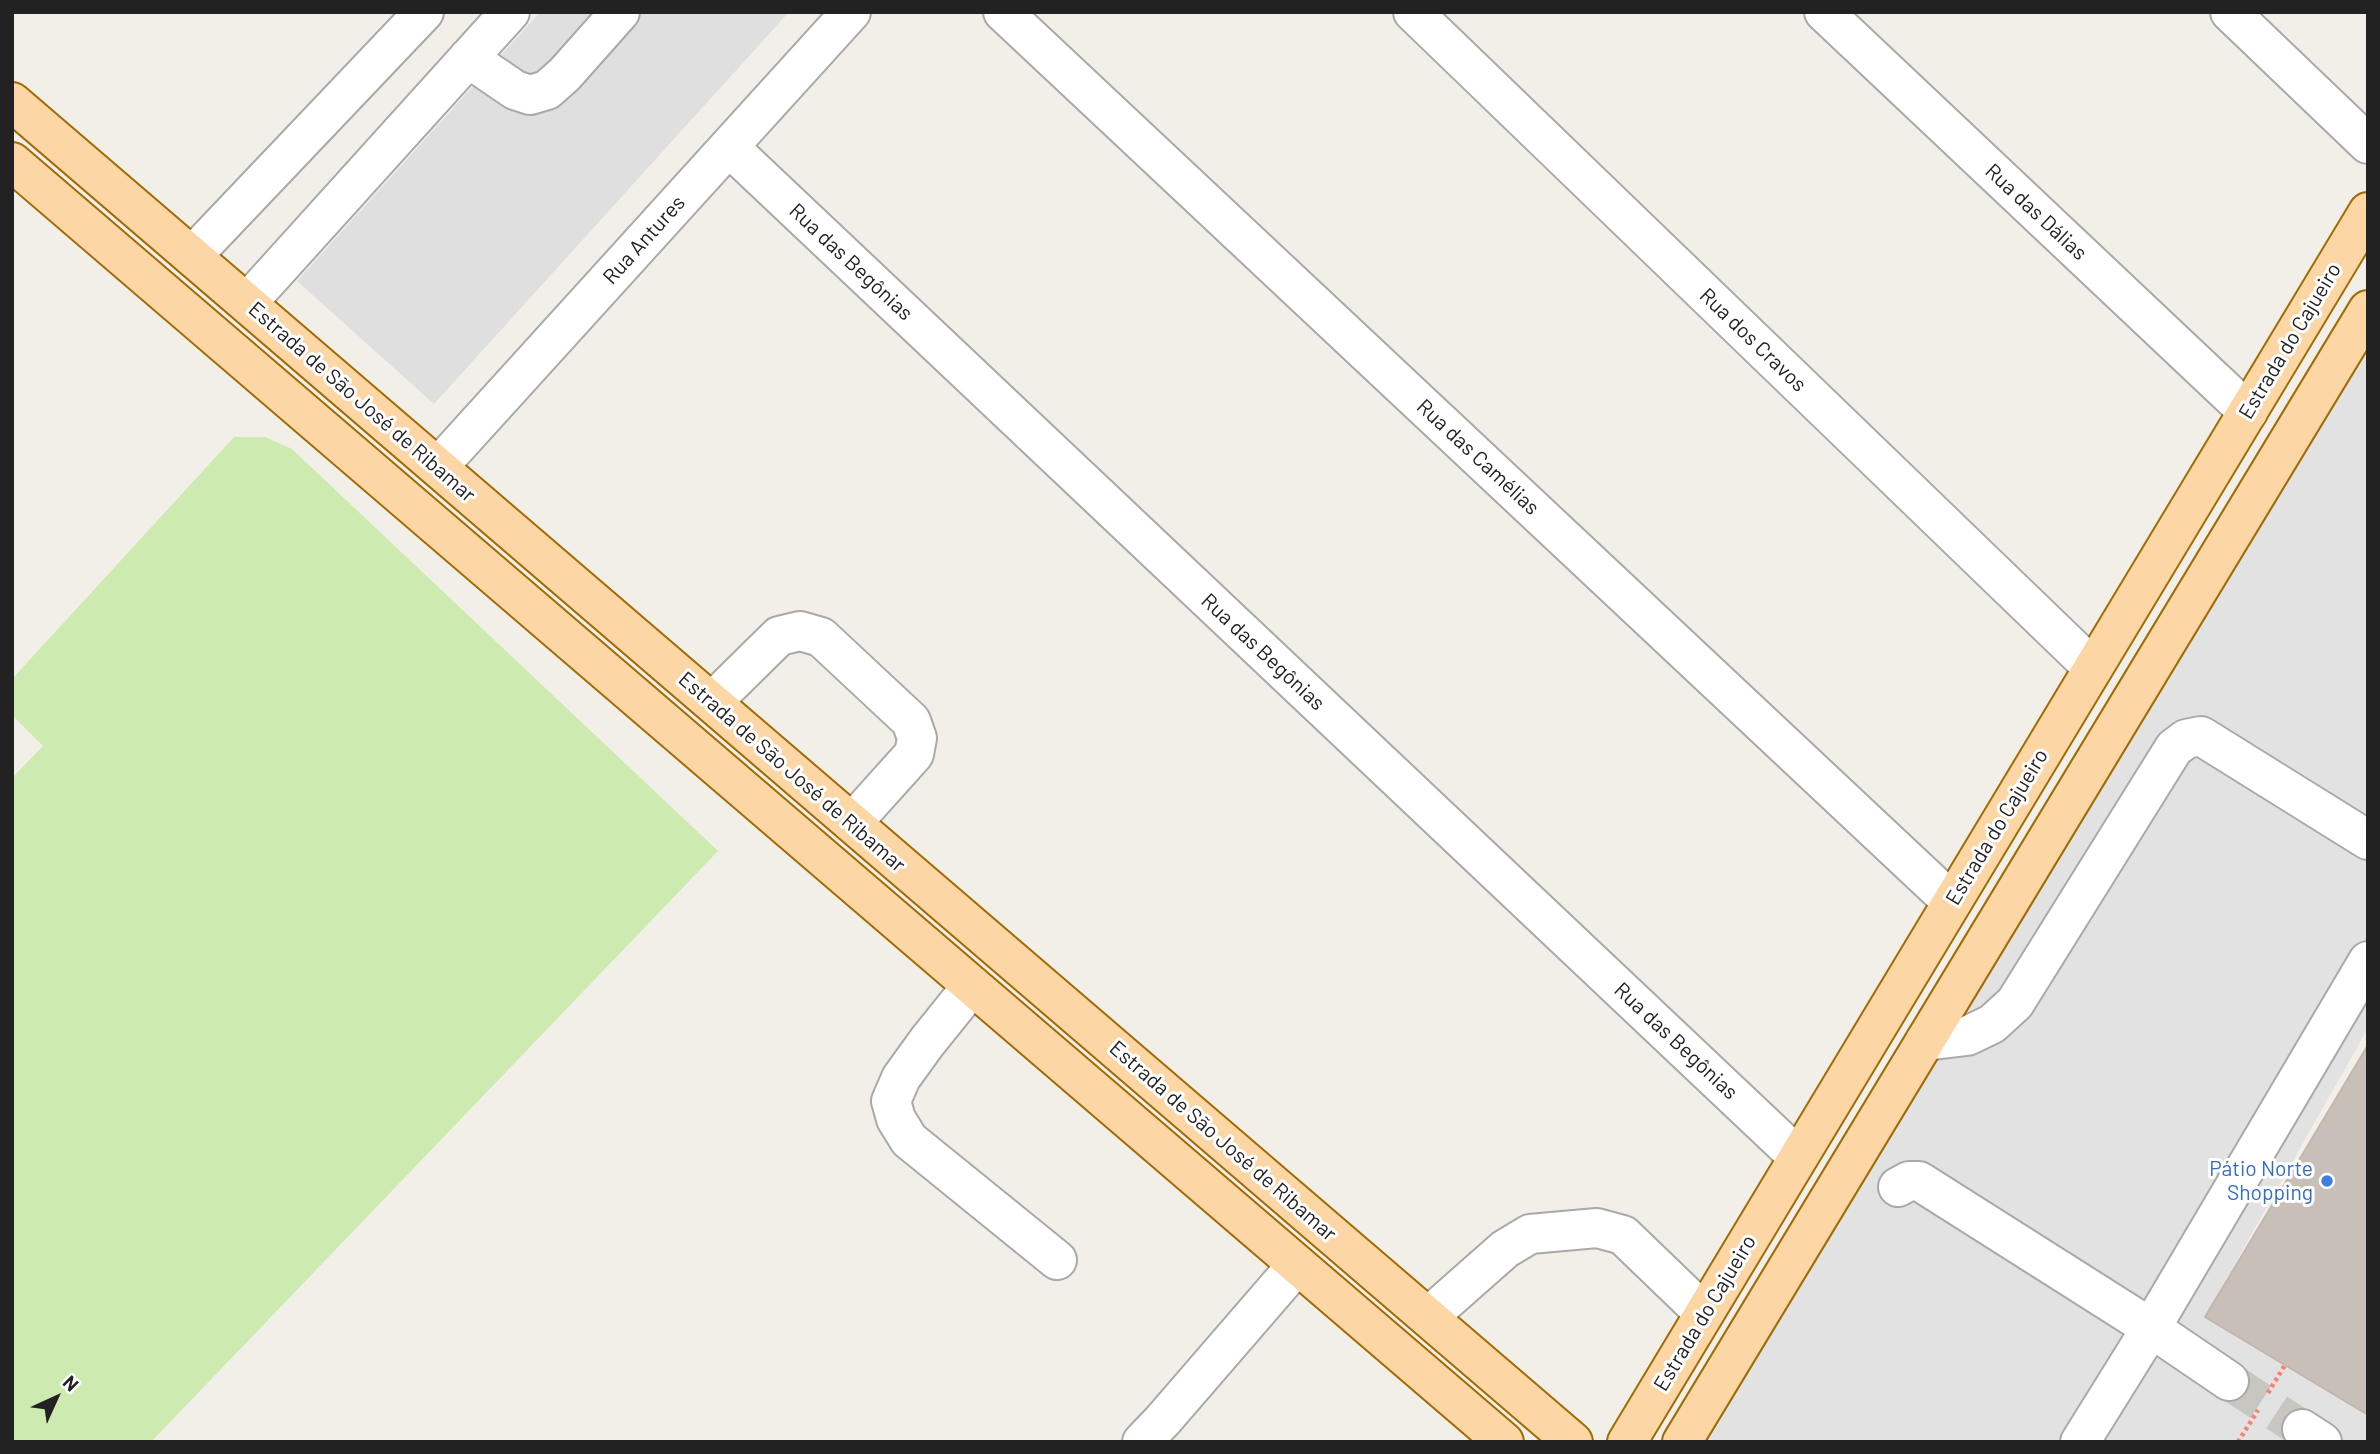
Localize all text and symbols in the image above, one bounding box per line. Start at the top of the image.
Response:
street label: Rua das Dálias [1980,158,2092,266]
street label: Rua Antures [598,190,690,290]
street label: Rua das Begônias [784,198,918,326]
street label: Estrada do Cajueiro [2233,258,2347,424]
street label: Rua dos Cravos [1694,283,1812,397]
street label: Estrada de São José de Ribamar [243,297,481,507]
street label: Rua das Camélias [1412,394,1544,520]
street label: Rua das Begônias [1196,588,1330,716]
street label: Estrada de São José de Ribamar [673,667,911,877]
street label: Estrada do Cajueiro [1940,744,2054,910]
street label: Rua das Begônias [1609,977,1743,1105]
street label: Estrada de São José de Ribamar [1104,1036,1342,1246]
place label: Pátio Norte Shopping [2209,1156,2313,1206]
marker: Pátio Norte Shopping [2319,1173,2335,1189]
street label: Estrada do Cajueiro [1648,1230,1762,1396]
north arrow [21,1363,91,1433]
text: N [59,1370,84,1395]

